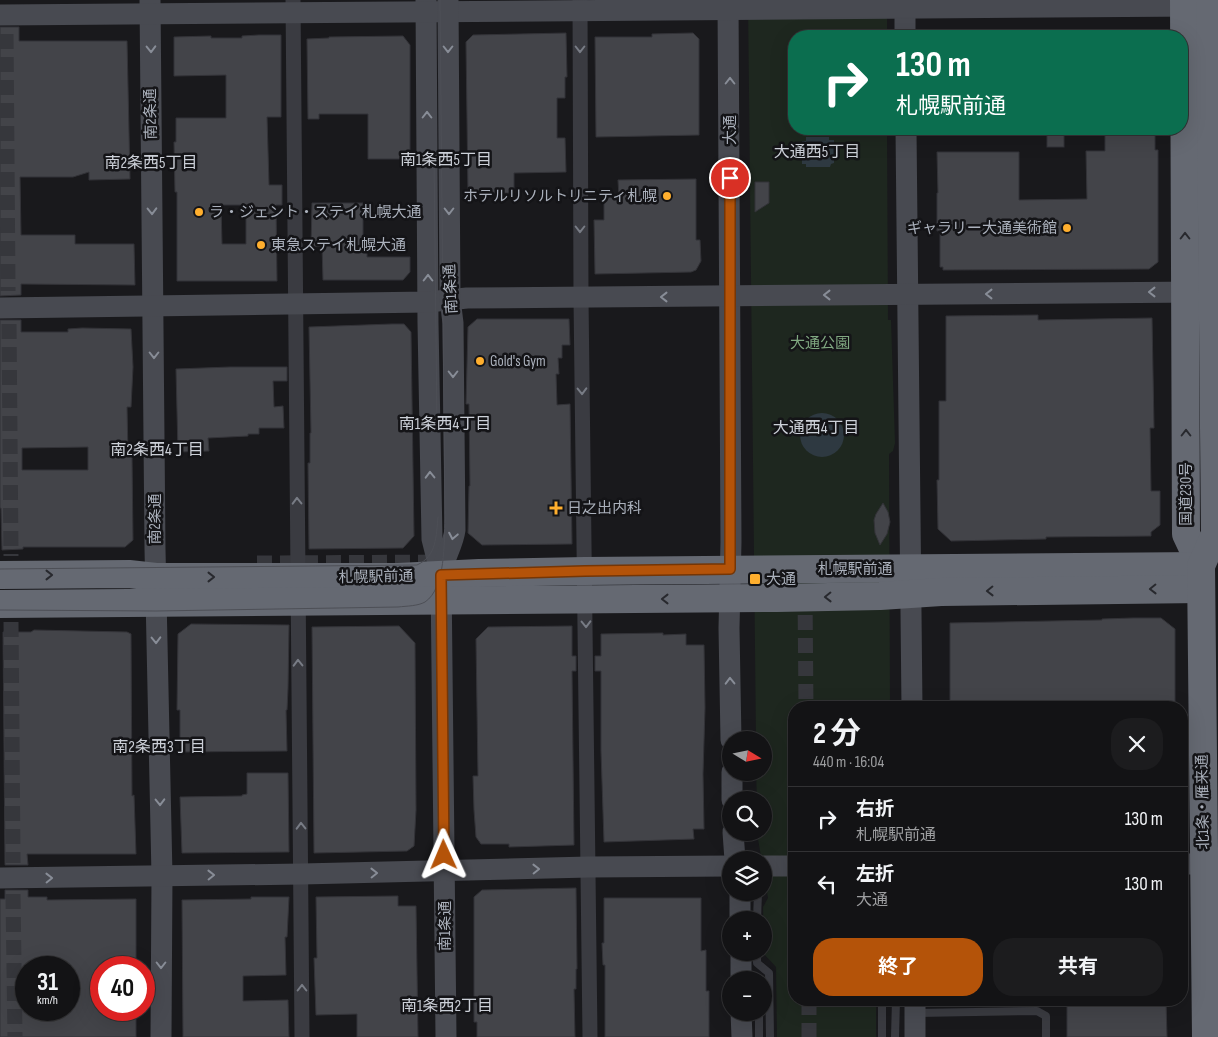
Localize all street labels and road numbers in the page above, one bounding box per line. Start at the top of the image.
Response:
street label: 南2条通 [141,88,161,140]
street label: 大通 [721,115,740,145]
street label: 南1条通 [440,263,462,315]
street label: 国道230号 [1177,462,1196,526]
street label: 南2条通 [146,493,165,545]
street label: 札幌駅前通 [817,560,893,579]
street label: 札幌駅前通 [338,567,414,587]
street label: 北1条・雁来通 [1193,754,1213,850]
street label: 南1条通 [436,901,455,951]

